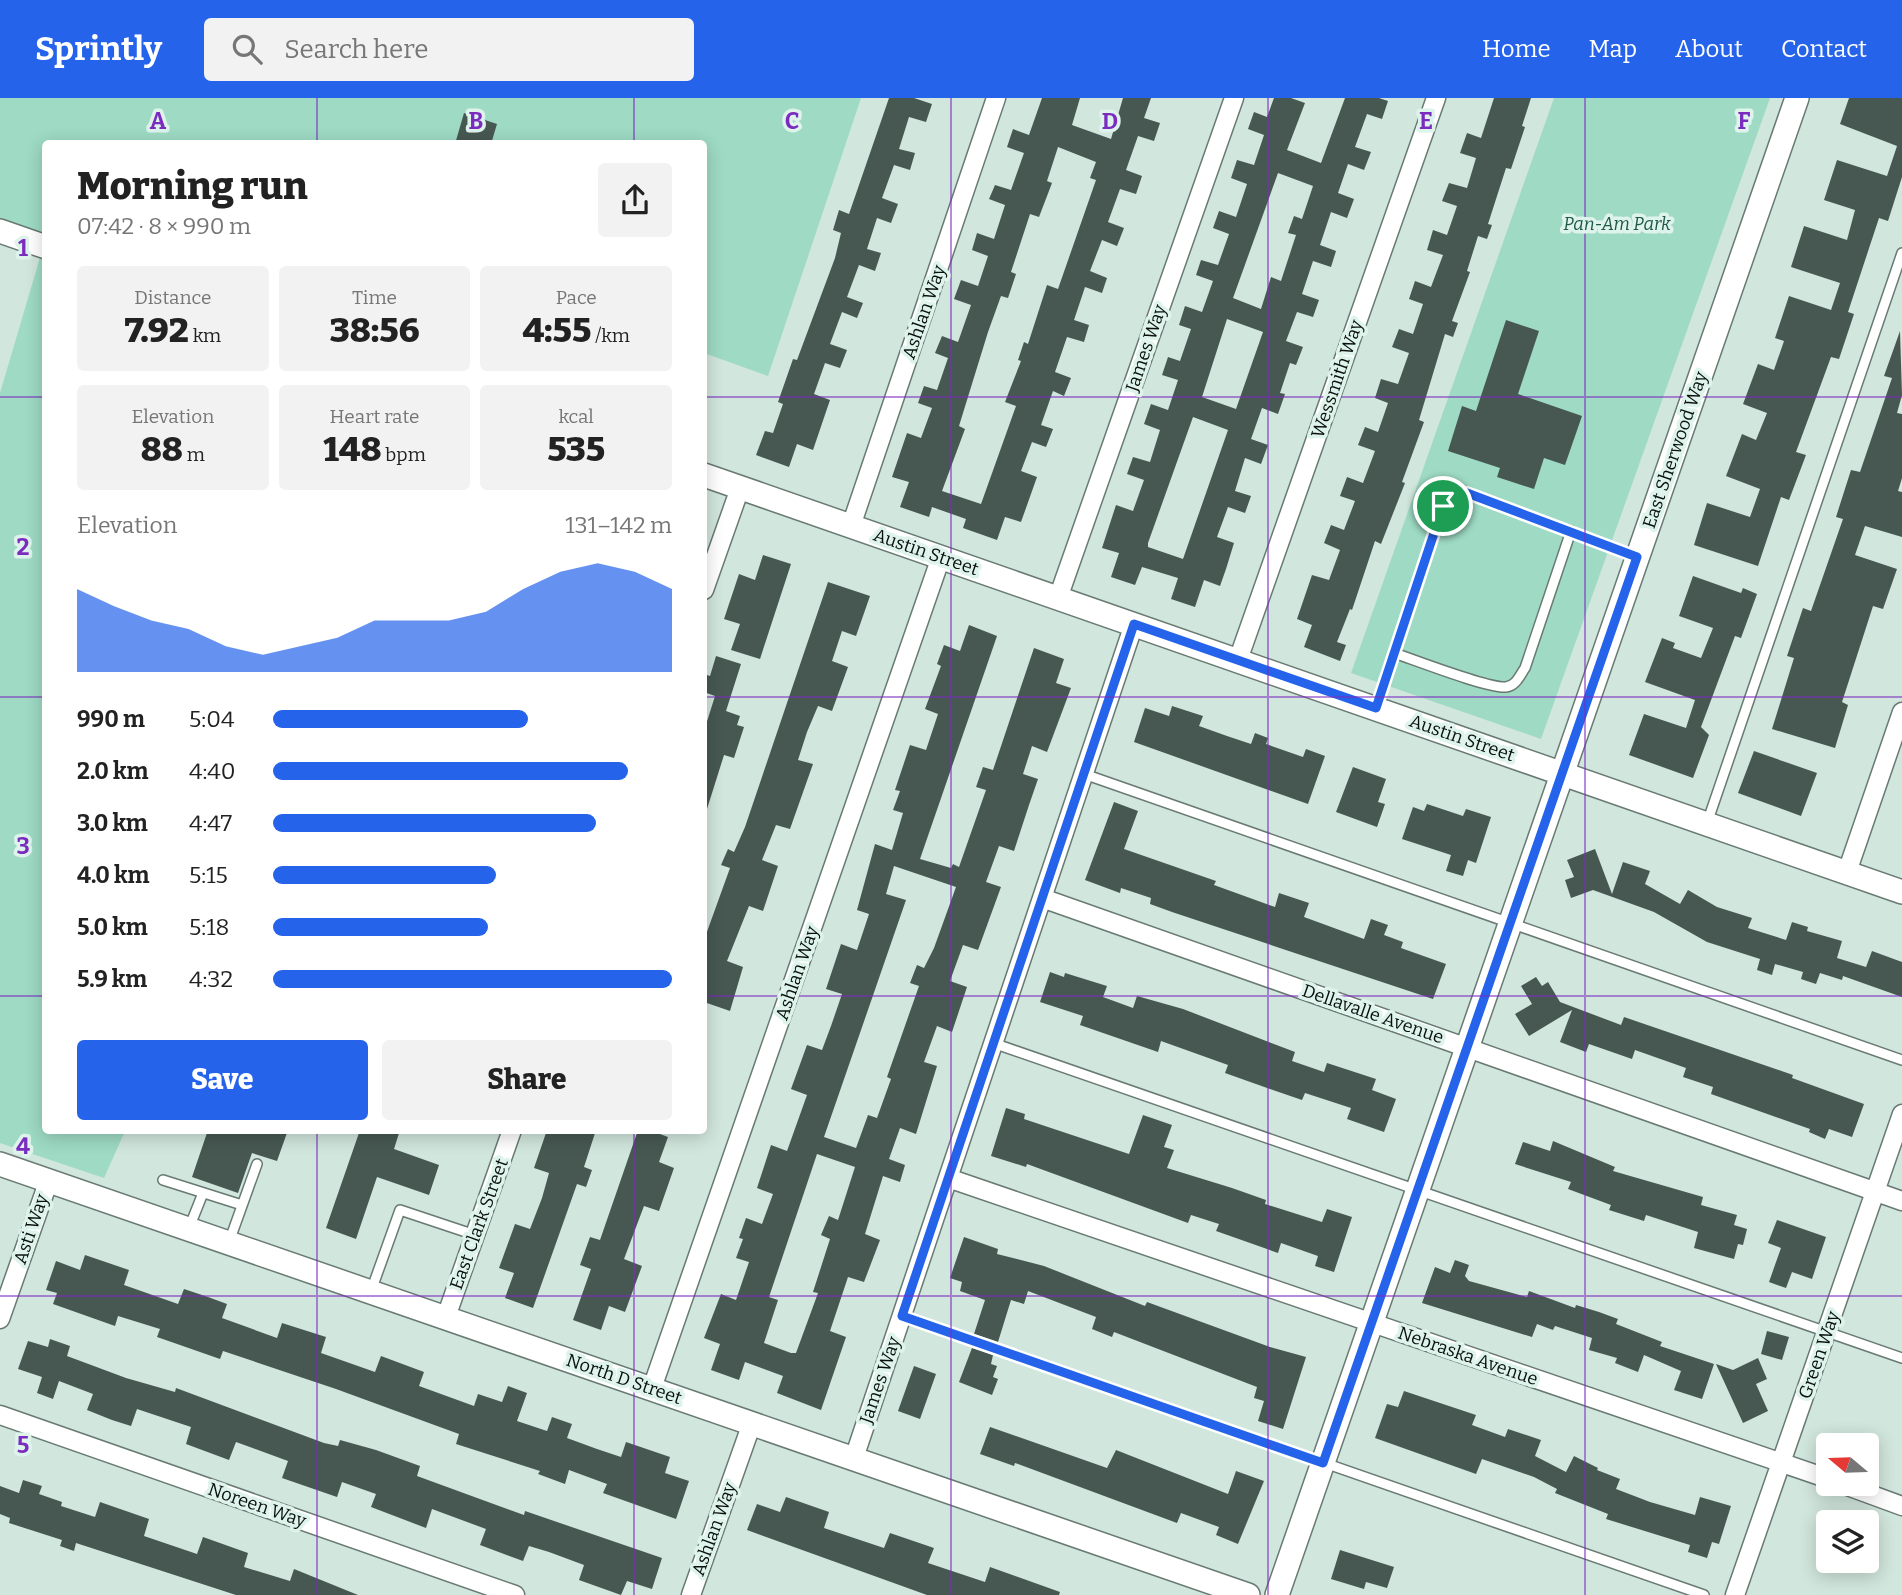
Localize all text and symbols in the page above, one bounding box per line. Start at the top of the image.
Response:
search box [204,18,694,81]
text: Sprintly [35,29,162,69]
icon: search [228,30,266,68]
text: Search here [284,34,428,65]
text: Home [1482,35,1551,63]
text: Map [1589,35,1637,63]
text: About [1675,35,1743,63]
text: Contact [1781,35,1867,63]
text: A [150,107,167,135]
text: B [469,107,483,135]
text: C [785,107,799,135]
text: D [1102,107,1118,135]
text: E [1419,107,1433,135]
text: F [1738,107,1751,135]
text: Morning run [77,163,308,209]
button: share [598,163,672,237]
text: 07:42 · 8 × 990 m [77,212,251,240]
park label: Pan-Am Park [1563,213,1671,235]
text: 1 [18,234,28,262]
street label: Ashlan Way [898,262,950,362]
text: Distance [134,286,211,309]
text: Time [352,286,397,309]
text: Pace [556,286,597,309]
street label: James Way [1121,301,1171,395]
text: 7.92 [124,309,189,351]
text: 38:56 [329,309,419,351]
text: 4:55 [522,309,591,351]
street label: Wessmith Way [1306,317,1368,441]
text: km [189,324,221,347]
text: /km [591,324,630,347]
street label: East Sherwood Way [1638,368,1712,531]
text: Elevation [131,405,214,428]
text: Heart rate [330,405,419,428]
text: kcal [558,405,594,428]
text: 88 [141,428,183,470]
text: 148 [323,428,382,470]
text: 535 [547,428,605,470]
text: m [183,443,205,466]
text: bpm [382,443,426,466]
pin [1413,476,1473,536]
icon: arrive [1424,487,1462,525]
text: Elevation [77,511,177,539]
text: 131–142 m [565,511,672,539]
street label: Austin Street [871,524,982,580]
text: 2 [17,533,30,561]
text: 990 m [77,705,145,733]
text: 5:04 [189,705,234,733]
street label: Austin Street [1407,710,1518,766]
text: 2.0 km [77,757,148,785]
text: 4:40 [189,757,235,785]
text: 3.0 km [77,809,148,837]
text: 4:47 [189,809,232,837]
text: 3 [16,832,30,860]
text: 4.0 km [77,861,149,889]
text: 5:15 [189,861,228,889]
text: 5.0 km [77,913,148,941]
text: 5:18 [189,913,229,941]
street label: Ashlan Way [771,923,823,1023]
text: 5.9 km [77,965,147,993]
text: 4:32 [189,965,233,993]
street label: Dellavalle Avenue [1299,979,1447,1049]
button: Save [77,1040,368,1120]
button: Share [382,1040,672,1120]
text: 4 [16,1132,30,1160]
street label: East Clark Street [445,1155,513,1292]
street label: Asti Way [9,1191,53,1267]
street label: Green Way [1794,1308,1844,1402]
street label: Nebraska Avenue [1395,1322,1541,1390]
street label: James Way [855,1333,905,1427]
street label: North D Street [563,1349,685,1409]
text: 5 [17,1431,29,1459]
north arrow [1816,1433,1880,1496]
map controls [1816,1433,1879,1573]
street label: Noreen Way [205,1478,309,1532]
street label: Ashlan Way [687,1479,741,1579]
button: layers [1816,1510,1879,1573]

